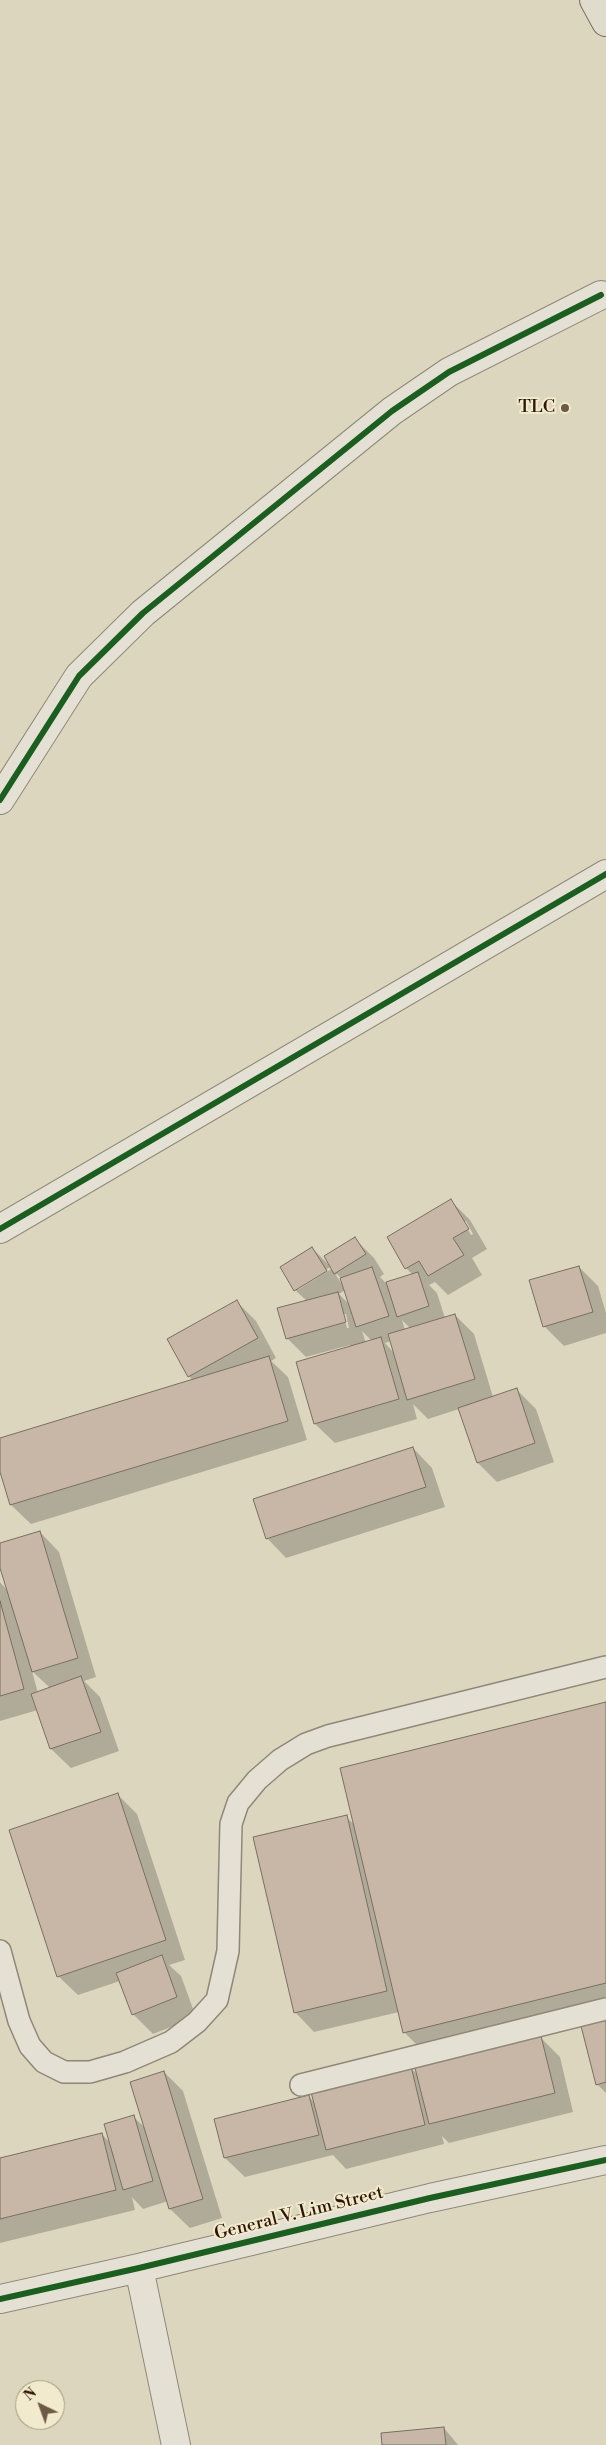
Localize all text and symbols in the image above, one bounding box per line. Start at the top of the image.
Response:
place label: TLC [518,397,555,419]
marker: TLC [559,402,571,414]
street label: General V. Lim Street [212,2183,386,2245]
north arrow [15,2380,65,2430]
text: N [20,2384,41,2405]

